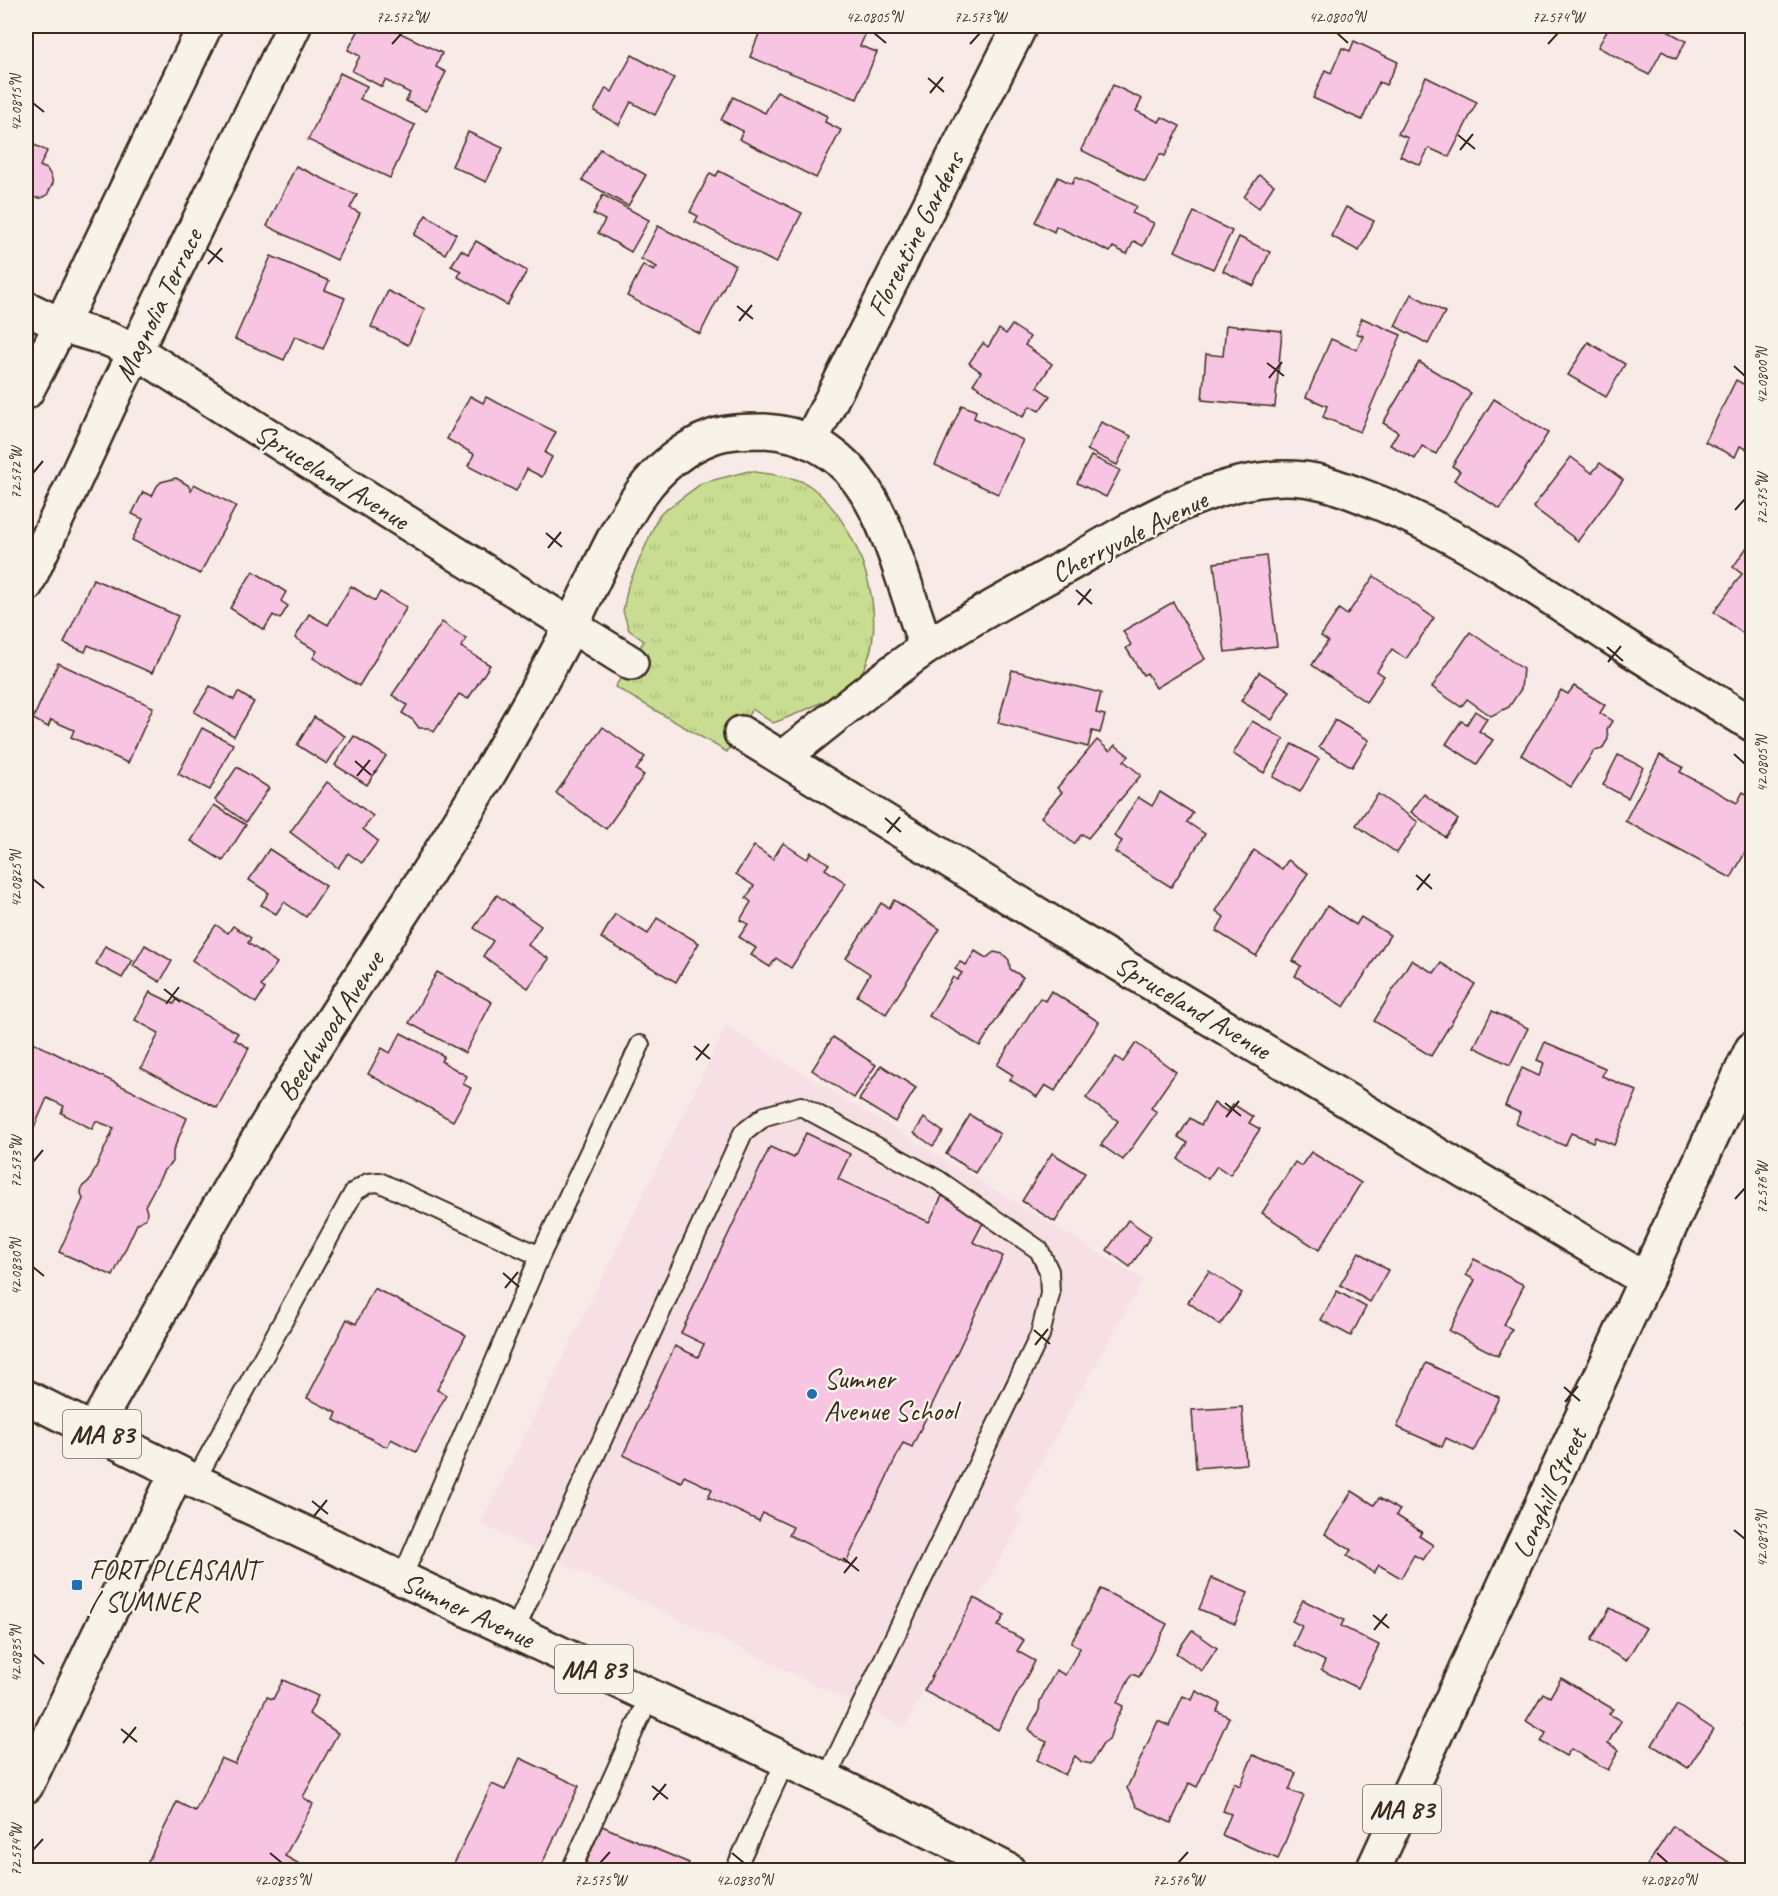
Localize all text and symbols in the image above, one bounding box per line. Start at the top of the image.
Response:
text: 72.572°W [376,8,431,27]
text: 42.0805°N [846,8,905,27]
text: 72.573°W [954,8,1009,27]
text: 42.0800°N [1309,8,1368,27]
text: 72.574°W [1532,8,1587,27]
text: 42.0815°N [7,72,26,131]
street label: Florentine Gardens [859,144,973,322]
street label: Magnolia Terrace [106,221,211,387]
text: 42.0800°N [1753,345,1772,404]
street label: Spruceland Avenue [248,415,417,538]
text: 72.572°W [7,444,26,499]
text: 72.575°W [1753,470,1772,525]
street label: Cherryvale Avenue [1045,481,1215,590]
text: 42.0805°N [1753,733,1772,792]
text: 42.0825°N [7,848,26,907]
street label: Beechwood Avenue [269,943,393,1108]
street label: Spruceland Avenue [1109,947,1279,1068]
text: 72.573°W [7,1133,26,1188]
text: 72.576°W [1753,1159,1772,1214]
text: 42.0830°N [7,1236,26,1295]
place label: Sumner Avenue School [824,1361,962,1428]
marker: Sumner Avenue School [805,1387,819,1401]
road number: MA 83 [63,1410,141,1458]
street label: Longhill Street [1504,1420,1595,1563]
text: 42.0815°N [1753,1508,1772,1567]
place label: FORT PLEASANT / SUMNER [89,1552,265,1619]
street label: Sumner Avenue [396,1564,541,1657]
marker: FORT PLEASANT / SUMNER [70,1578,84,1592]
text: 42.0835°N [7,1623,26,1682]
road number: MA 83 [555,1645,633,1693]
road number: MA 83 [1363,1785,1441,1833]
text: 72.574°W [7,1821,26,1876]
text: 42.0835°N [254,1871,313,1890]
text: 72.575°W [574,1871,629,1890]
text: 42.0830°N [716,1871,775,1890]
text: 72.576°W [1152,1871,1207,1890]
text: 42.0820°N [1640,1871,1699,1890]

